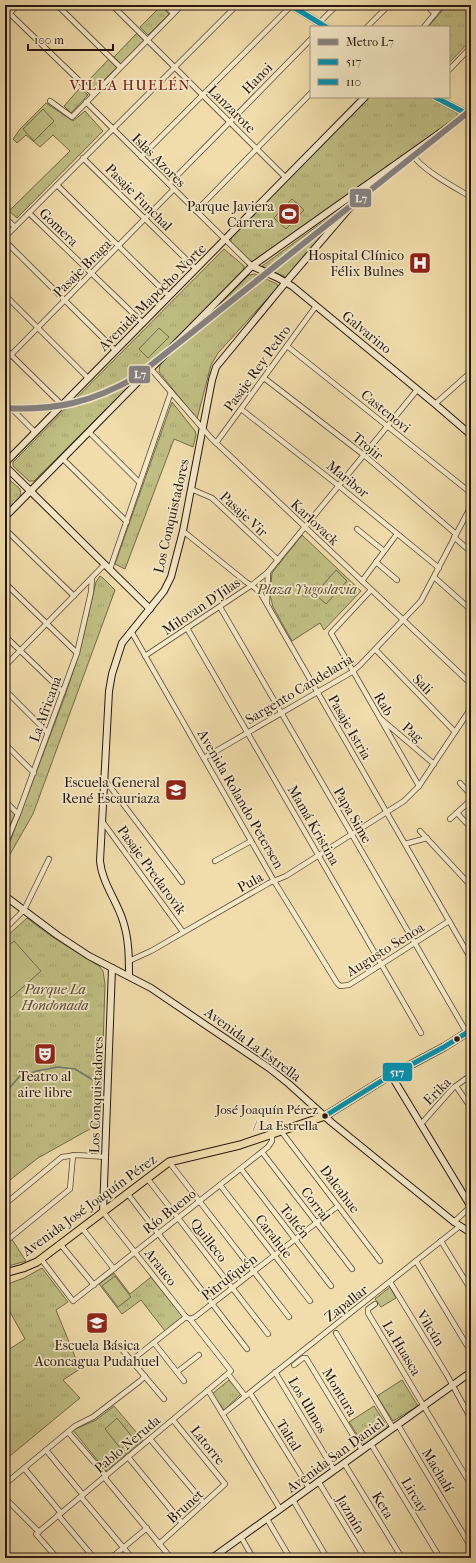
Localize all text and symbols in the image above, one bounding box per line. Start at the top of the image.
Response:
scale bar [28,26,113,52]
legend [310,26,450,98]
text: 100 m [34,33,64,47]
text: Metro L7 [346,35,394,49]
text: 517 [346,55,361,69]
street label: Hanoi [238,59,276,97]
text: 110 [346,75,361,89]
district label: VILLA HUELÉN [68,76,191,94]
street label: Lanzarote [204,82,259,137]
street label: Islas Azores [128,130,189,191]
street label: Pasaje Funchal [102,160,176,234]
line badge: L7 [349,188,372,208]
text: L7 [355,192,368,205]
place label: Parque Javiera Carrera [187,198,275,231]
sports icon: Parque Javiera Carrera [276,201,302,227]
street label: Gomera [36,205,82,250]
street label: Pasaje Braga [50,235,115,301]
street label: Avenida Mapocho Norte [94,240,210,355]
place label: Hospital Clínico Félix Bulnes [308,247,404,280]
hospital icon: Hospital Clínico Félix Bulnes [407,250,433,276]
street label: Galvarino [339,307,395,357]
street label: Pasaje Rey Pedro [220,322,294,415]
line badge: L7 [128,365,151,384]
text: L7 [134,368,147,381]
street label: Castenovi [357,386,414,437]
street label: Trojir [349,429,387,464]
street label: Los Conquistadores [150,457,193,575]
street label: Maribor [323,457,372,502]
street label: Pasaje Vir [216,488,271,541]
street label: Karlovack [287,496,343,550]
street label: Milovan D'Jilas [159,574,244,639]
park label: Plaza Yugoslavia [256,581,357,598]
street label: Sargento Candelaria [242,650,357,728]
street label: Sali [409,671,436,698]
street label: La Africana [26,673,65,744]
street label: Rab [370,690,397,719]
street label: Pasaje Istria [324,692,375,763]
street label: Pag [399,719,427,746]
street label: Avenida Rolando Petersen [193,726,287,872]
place label: Escuela General René Escauriaza [62,774,161,807]
school or university icon: Escuela General René Escauriaza [163,777,189,803]
street label: Mamá Kristina [284,782,344,869]
street label: Papa Sime [330,784,375,846]
street label: Pasaje Predarovik [113,822,190,919]
street label: Pula [234,868,267,896]
street label: Augusto Senoa [342,918,428,981]
park label: Parque La Hondonada [20,981,89,1014]
street label: Avenida La Estrella [200,1003,305,1085]
unlabelled marker [452,1034,462,1044]
street label: Los Conquistadores [86,1036,107,1154]
theatre icon: Teatro al aire libre [32,1041,58,1067]
line badge: 517 [382,1062,413,1082]
text: 517 [390,1066,405,1079]
place label: Teatro al aire libre [18,1068,72,1101]
street label: Erika [420,1074,455,1109]
place label: José Joaquín Pérez / La Estrella [215,1102,319,1133]
marker: José Joaquín Pérez / La Estrella [320,1111,330,1121]
street label: Avenida José Joaquín Pérez [18,1151,160,1260]
street label: Dalcahue [316,1162,363,1217]
street label: Corral [297,1184,334,1225]
street label: Río Bueno [139,1185,199,1238]
street label: Toltén [276,1201,313,1242]
street label: Carahue [251,1211,296,1262]
street label: Quilleco [186,1215,231,1266]
street label: Arauco [140,1244,180,1289]
street label: Pitrufquén [198,1250,261,1304]
street label: Zapallar [321,1281,371,1326]
street label: Vilcún [412,1306,448,1349]
school or university icon: Escuela Básica Aconcagua Pudahuel [84,1310,110,1336]
street label: La Huasca [379,1318,425,1379]
place label: Escuela Básica Aconcagua Pudahuel [34,1337,159,1370]
street label: Montura [319,1365,361,1420]
street label: Los Ulmos [284,1374,331,1436]
street label: Pablo Neruda [91,1411,164,1477]
street label: Avenida San Daniel [282,1414,388,1497]
street label: Taltal [272,1416,305,1454]
street label: Latorre [187,1422,229,1468]
street label: Machalí [418,1445,458,1496]
street label: Lircay [397,1474,432,1517]
street label: Brunet [164,1486,207,1527]
street label: Keta [368,1489,397,1522]
street label: Jazmín [332,1491,369,1536]

